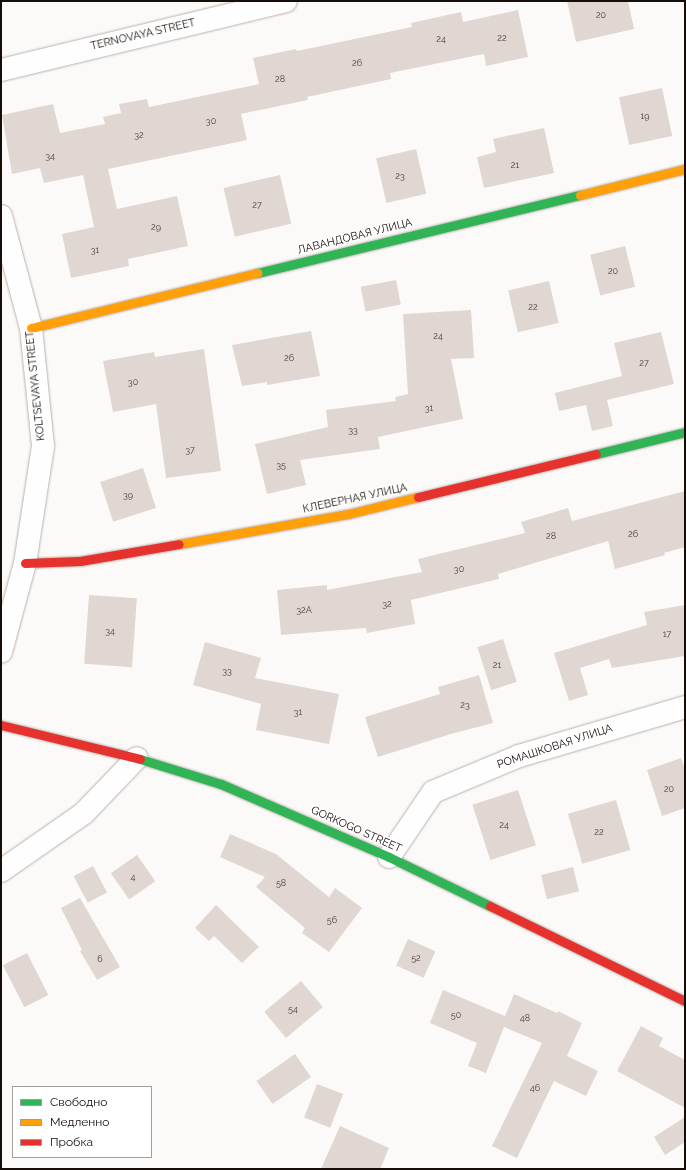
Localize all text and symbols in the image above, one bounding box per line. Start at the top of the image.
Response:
house number: 20 [596,10,606,20]
street label: TERNOVAYA STREET [89,16,197,54]
house number: 22 [497,33,507,43]
house number: 24 [436,34,446,44]
house number: 26 [352,58,362,68]
house number: 28 [275,74,285,84]
house number: 19 [640,111,650,121]
house number: 30 [206,116,216,126]
house number: 32 [134,130,144,140]
house number: 34 [45,151,55,161]
house number: 21 [511,160,519,170]
house number: 23 [395,171,405,181]
house number: 27 [252,200,262,210]
street label: ЛАВАНДОВАЯ УЛИЦА [296,216,414,258]
house number: 29 [151,222,161,232]
house number: 31 [91,245,99,255]
house number: 20 [608,266,618,276]
house number: 22 [528,302,538,312]
street label: KOLTSEVAYA STREET [24,330,48,442]
house number: 24 [433,331,443,341]
house number: 26 [284,353,294,363]
house number: 27 [639,358,649,368]
house number: 30 [128,377,138,387]
house number: 31 [425,403,433,413]
house number: 33 [348,425,358,435]
house number: 37 [185,445,195,455]
house number: 35 [276,460,286,470]
street label: КЛЕВЕРНАЯ УЛИЦА [302,481,408,517]
house number: 39 [123,490,133,500]
house number: 26 [628,529,638,539]
house number: 28 [546,531,556,541]
house number: 30 [454,564,464,574]
house number: 32 [382,599,392,609]
house number: 32А [296,605,312,615]
house number: 34 [105,626,115,636]
house number: 17 [663,629,671,639]
house number: 21 [493,660,501,670]
house number: 33 [222,666,232,676]
house number: 23 [460,700,470,710]
house number: 31 [294,707,302,717]
street label: РОМАШКОВАЯ УЛИЦА [496,722,614,772]
house number: 20 [664,784,674,794]
street label: GORKOGO STREET [309,804,403,856]
house number: 24 [499,820,509,830]
house number: 22 [594,827,604,837]
house number: 4 [131,872,135,882]
house number: 58 [276,878,286,888]
house number: 56 [327,915,337,925]
house number: 52 [411,953,421,963]
house number: 6 [97,954,103,964]
house number: 54 [288,1004,298,1014]
house number: 50 [451,1010,461,1020]
house number: 48 [520,1013,530,1023]
house number: 46 [530,1083,540,1093]
legend [12,1086,152,1158]
text: Свободно [50,1095,107,1109]
text: Медленно [50,1115,109,1129]
text: Пробка [50,1135,93,1149]

